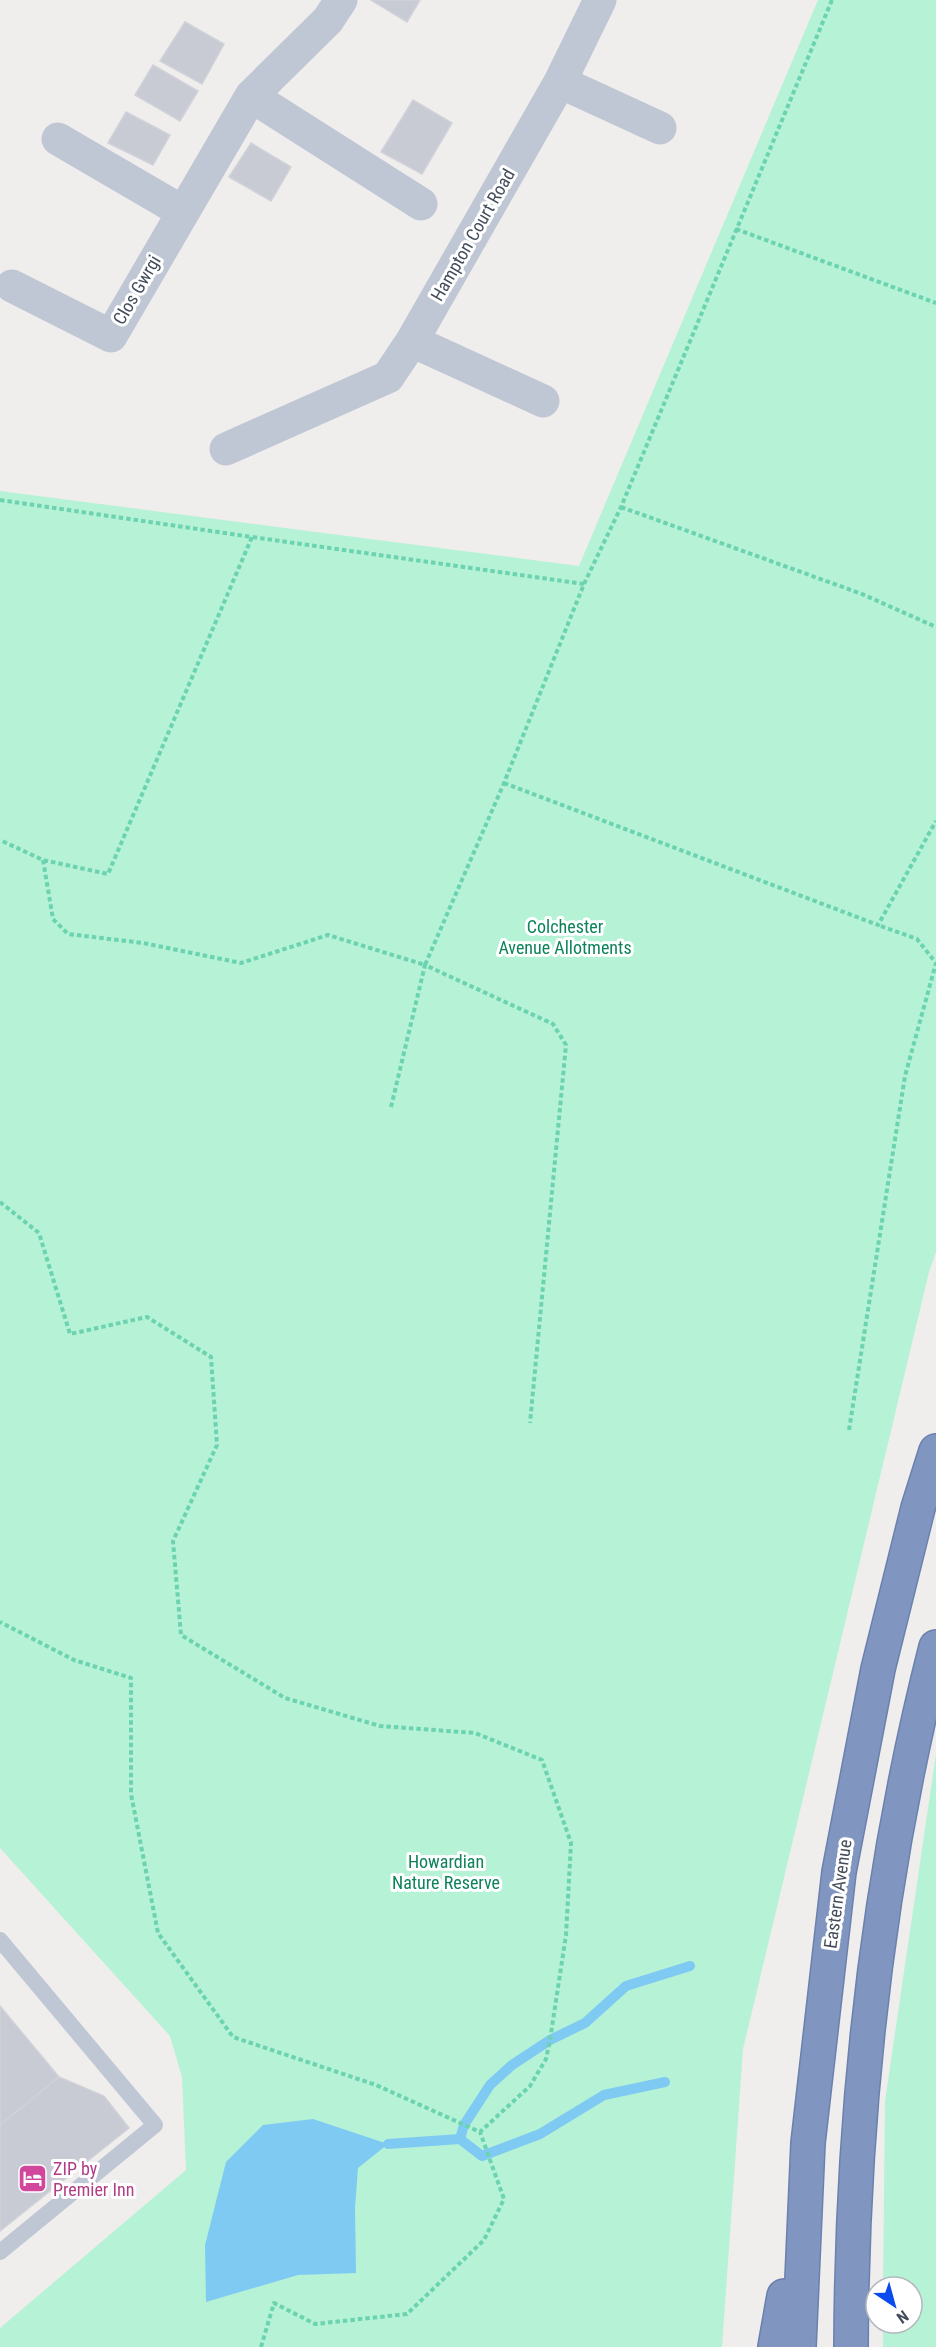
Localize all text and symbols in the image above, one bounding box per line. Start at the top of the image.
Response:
street label: Hampton Court Road [426,165,519,304]
street label: Clos Gwrgi [108,251,165,328]
park label: Colchester Avenue Allotments [498,916,632,958]
street label: Eastern Avenue [819,1838,856,1950]
park label: Howardian Nature Reserve [392,1851,500,1893]
place label: ZIP by Premier Inn [53,2158,134,2200]
hotel icon: ZIP by Premier Inn [16,2163,48,2195]
north arrow [864,2275,924,2335]
text: N [893,2306,912,2327]

